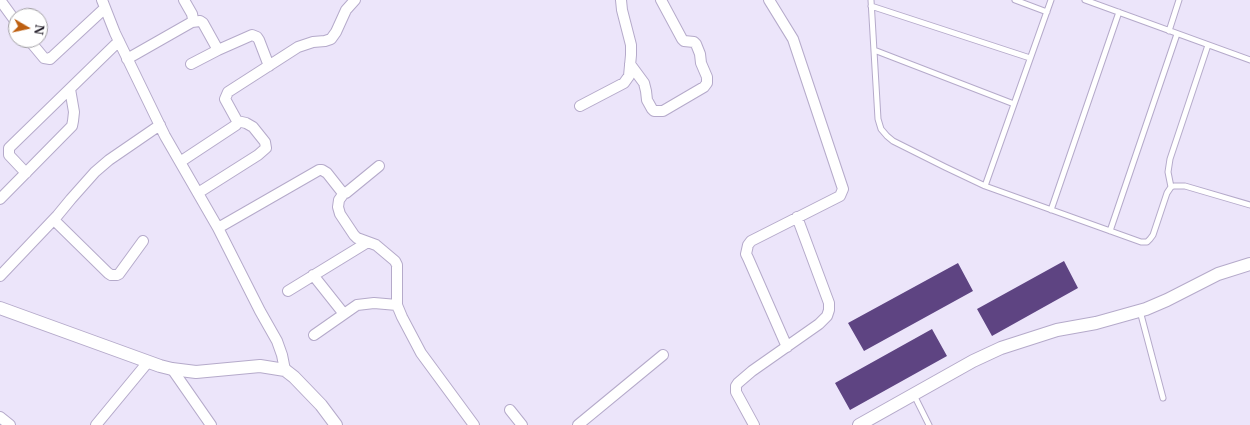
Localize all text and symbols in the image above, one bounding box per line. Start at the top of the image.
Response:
north arrow [8,8,48,48]
text: N [31,24,47,36]

